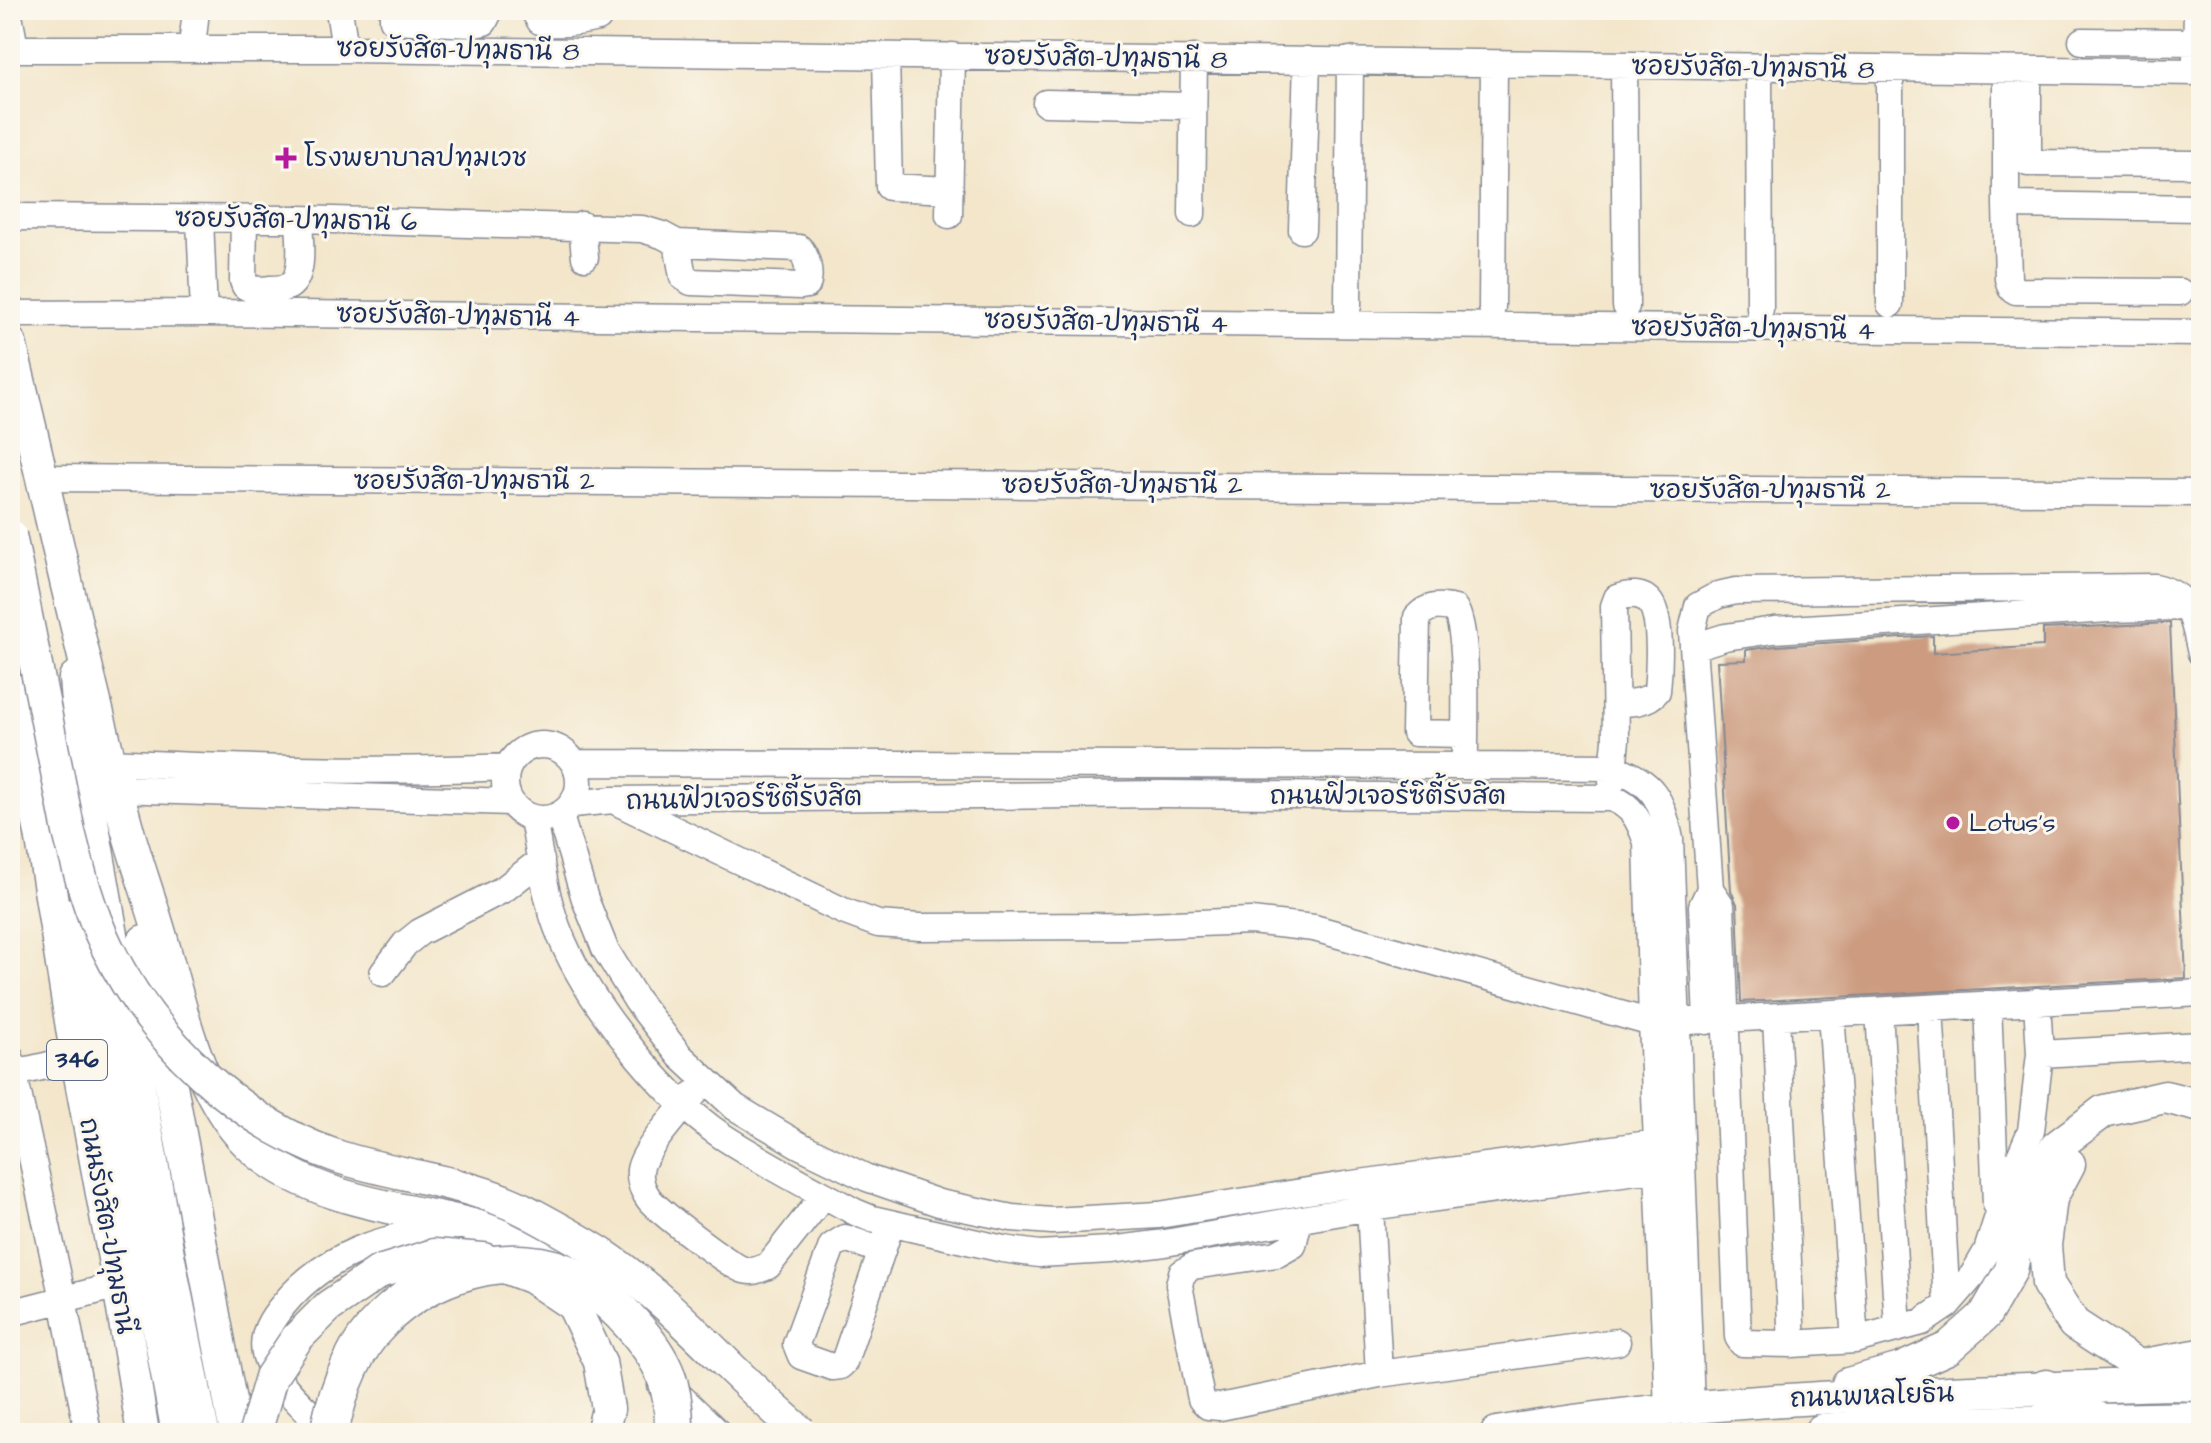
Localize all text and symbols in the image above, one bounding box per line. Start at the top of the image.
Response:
street label: ซอยรังสิต-ปทุมธานี 8 [336,30,580,70]
street label: ซอยรังสิต-ปทุมธานี 8 [984,38,1228,78]
street label: ซอยรังสิต-ปทุมธานี 8 [1631,48,1875,88]
place label: โรงพยาบาลปทุมเวช [304,140,527,176]
marker: โรงพยาบาลปทุมเวช [275,147,297,169]
street label: ซอยรังสิต-ปทุมธานี 6 [174,200,418,240]
street label: ซอยรังสิต-ปทุมธานี 4 [336,296,581,336]
street label: ซอยรังสิต-ปทุมธานี 4 [984,302,1229,342]
street label: ซอยรังสิต-ปทุมธานี 4 [1631,309,1876,349]
street label: ซอยรังสิต-ปทุมธานี 2 [353,463,595,499]
street label: ซอยรังสิต-ปทุมธานี 2 [1001,467,1243,503]
street label: ซอยรังสิต-ปทุมธานี 2 [1649,472,1891,508]
street label: ถนนฟิวเจอร์ซิตี้รังสิต [1270,772,1506,814]
street label: ถนนฟิวเจอร์ซิตี้รังสิต [625,773,863,819]
place label: Lotus's [1969,805,2056,841]
marker: Lotus's [1944,814,1962,832]
road number: 346 [47,1040,107,1080]
street label: ถนนรังสิต-ปทุมธานี [70,1115,144,1337]
street label: ถนนพหลโยธิน [1789,1375,1955,1417]

